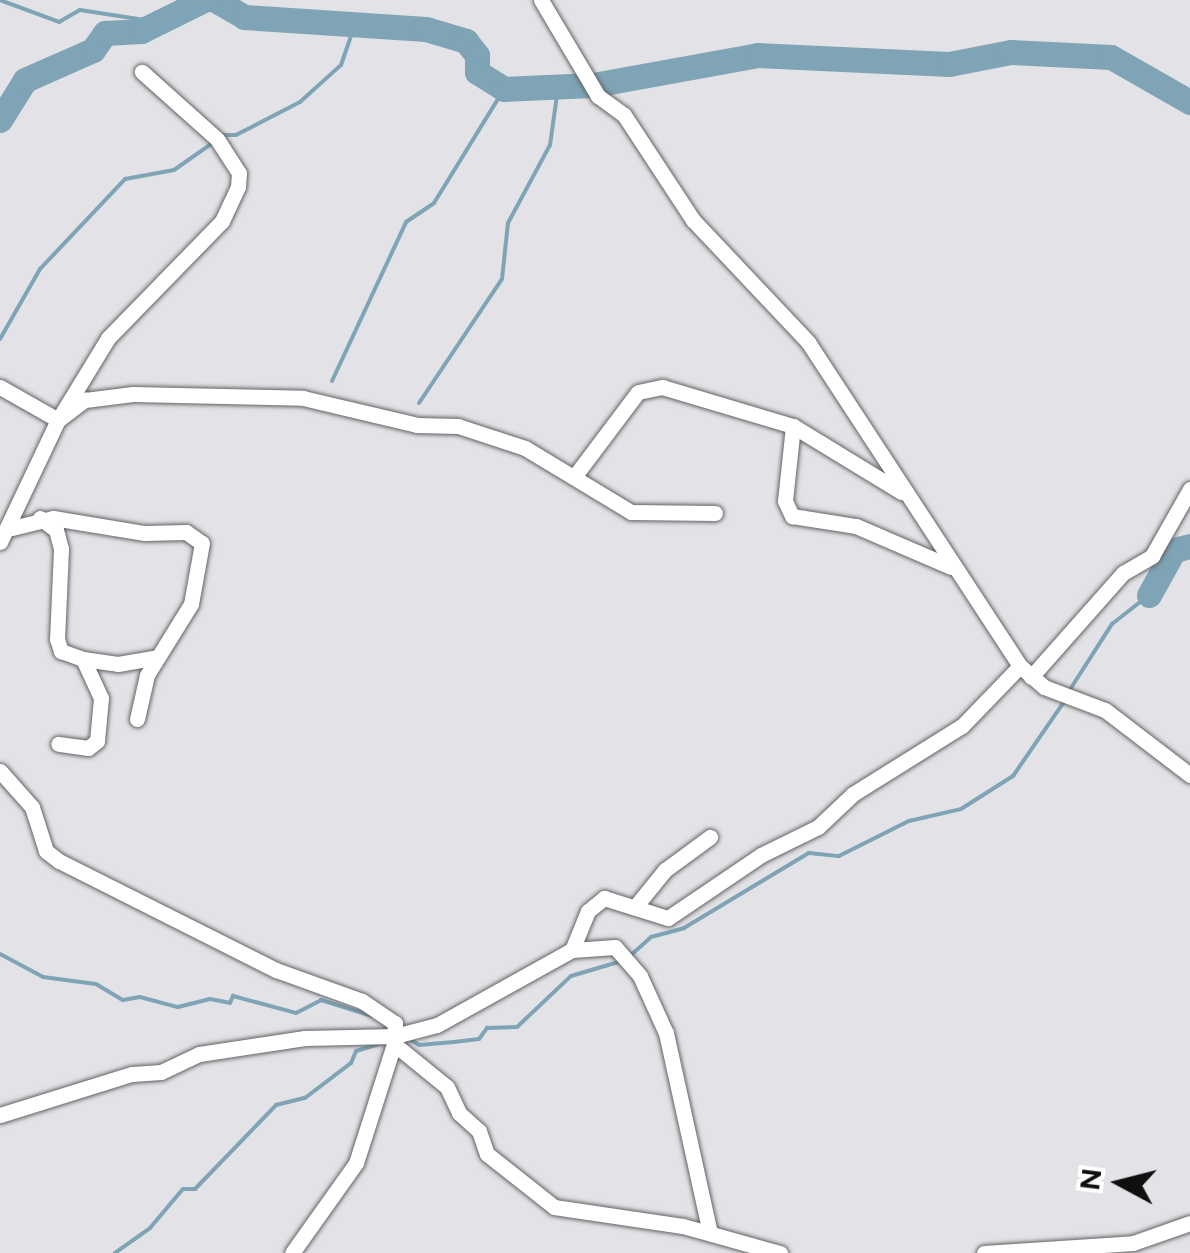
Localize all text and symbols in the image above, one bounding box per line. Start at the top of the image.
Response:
north arrow [1070,1133,1170,1233]
text: N [1072,1167,1108,1192]

